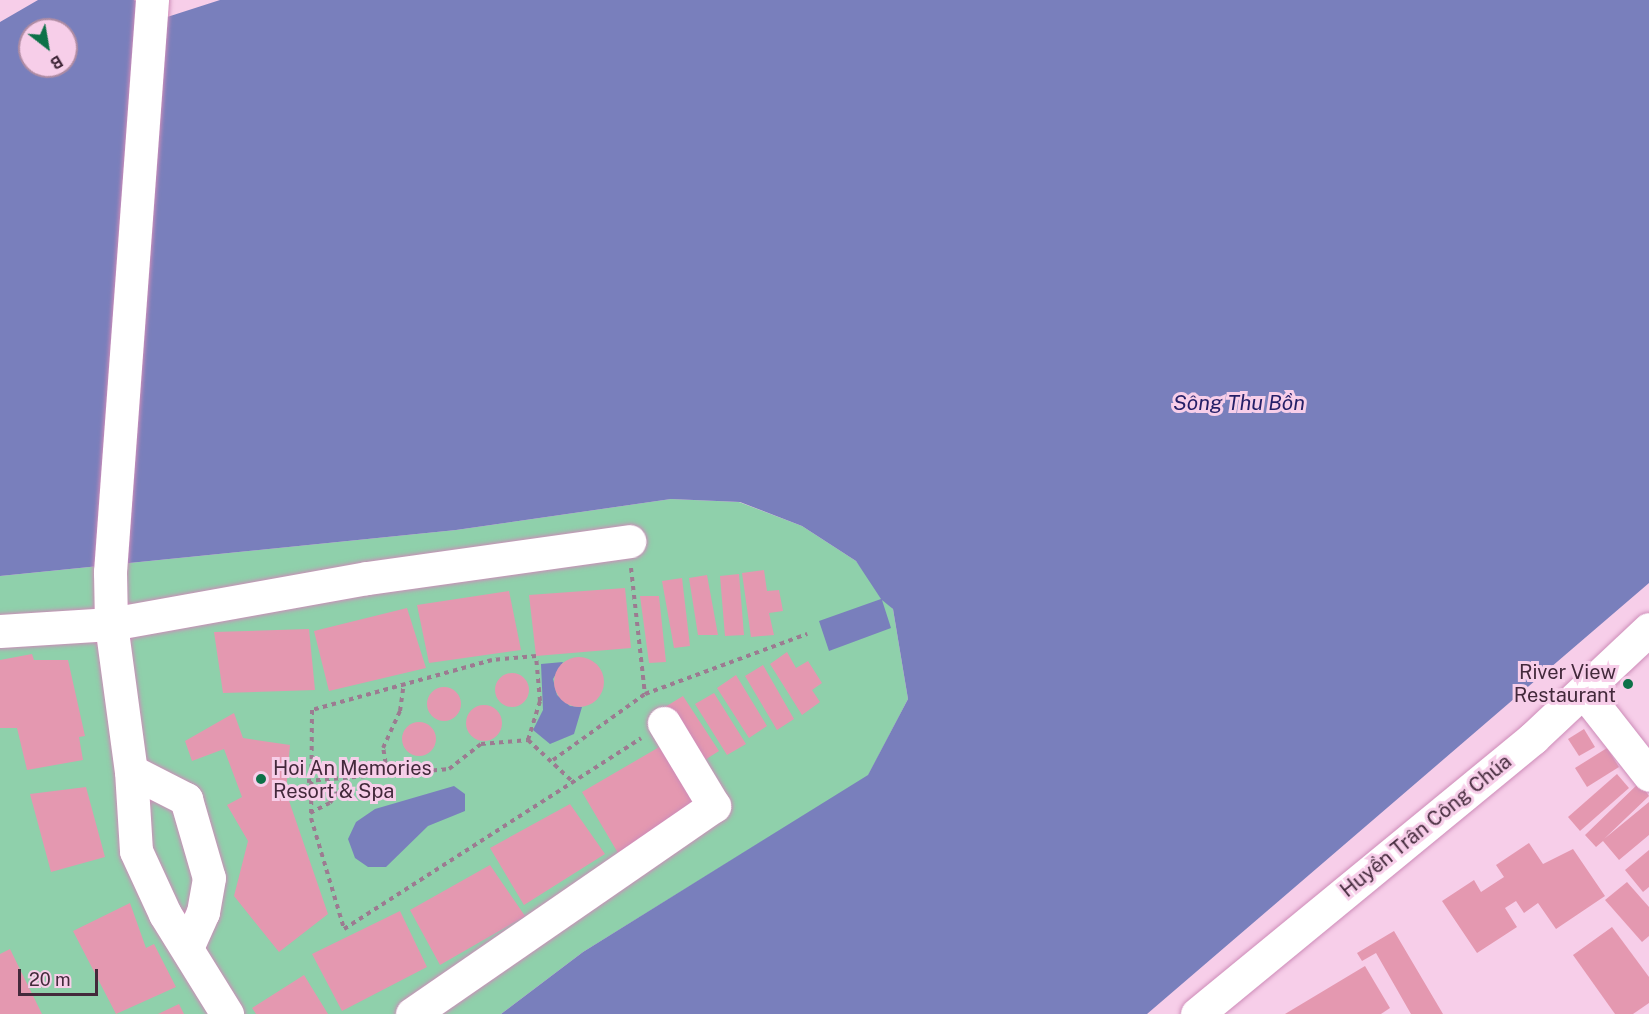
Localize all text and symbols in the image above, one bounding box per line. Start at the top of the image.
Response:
north arrow [18,18,78,78]
text: B [47,51,66,73]
water label: Sông Thu Bồn [1173,390,1305,416]
place label: River View Restaurant [1514,660,1616,707]
marker: River View Restaurant [1621,677,1635,691]
street label: Huyền Trân Công Chúa [1336,750,1516,902]
place label: Hoi An Memories Resort & Spa [273,756,432,803]
marker: Hoi An Memories Resort & Spa [254,772,268,786]
scale bar [21,957,100,995]
text: 20 m [29,969,71,990]

